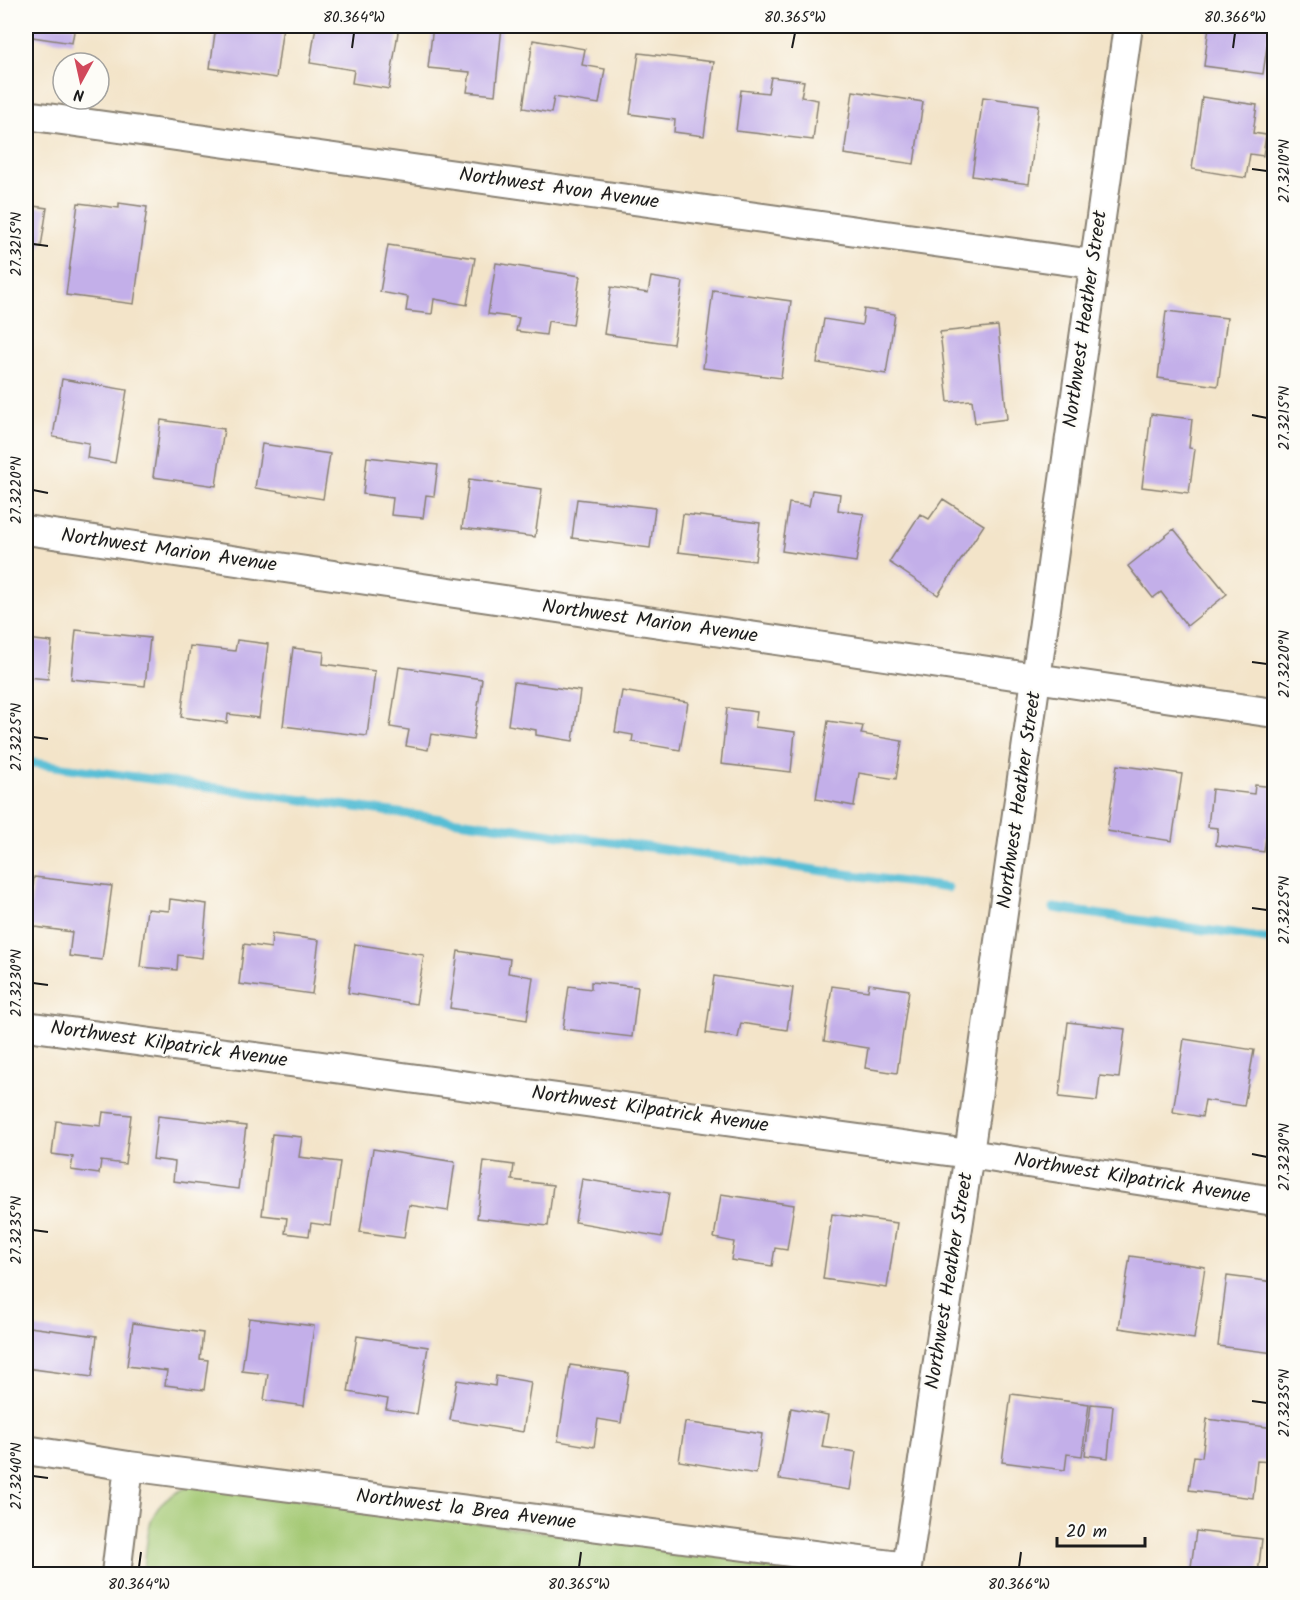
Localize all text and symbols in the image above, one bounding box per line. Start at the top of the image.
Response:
text: 80.364°W [323,6,385,30]
text: 80.365°W [764,6,826,30]
text: 80.366°W [1204,6,1266,30]
north arrow [51,51,111,111]
text: N [72,81,86,107]
text: 27.3210°N [1273,139,1297,203]
street label: Northwest Avon Avenue [457,159,661,219]
street label: Northwest Heather Street [1055,208,1117,430]
text: 27.3215°N [5,212,29,276]
text: 27.3215°N [1273,386,1297,450]
text: 27.3220°N [5,456,29,524]
street label: Northwest Marion Avenue [59,520,279,582]
street label: Northwest Marion Avenue [540,591,760,653]
text: 27.3220°N [1273,630,1297,698]
street label: Northwest Heather Street [989,689,1051,911]
text: 27.3225°N [5,703,29,771]
text: 27.3225°N [1273,876,1297,944]
text: 27.3230°N [5,949,29,1017]
street label: Northwest Kilpatrick Avenue [48,1013,290,1077]
street label: Northwest Kilpatrick Avenue [529,1078,771,1142]
text: 27.3230°N [1273,1123,1297,1191]
street label: Northwest Kilpatrick Avenue [1011,1144,1253,1214]
street label: Northwest Heather Street [917,1170,983,1392]
text: 27.3235°N [5,1196,29,1264]
text: 27.3235°N [1273,1369,1297,1437]
text: 27.3240°N [5,1442,29,1510]
street label: Northwest la Brea Avenue [354,1481,578,1539]
scale bar [1057,1510,1146,1548]
text: 20 m [1066,1518,1107,1547]
text: 80.364°W [108,1573,170,1597]
text: 80.365°W [548,1573,610,1597]
text: 80.366°W [988,1573,1050,1597]

